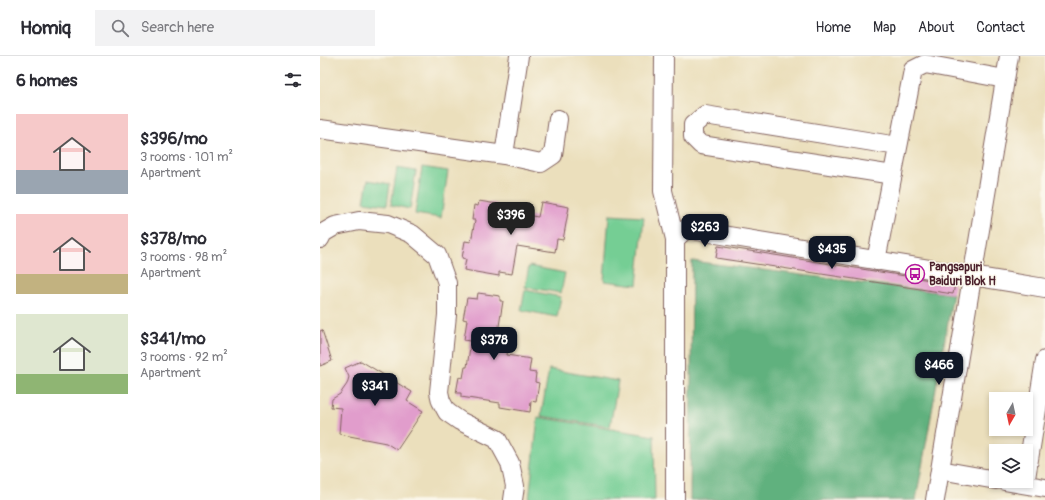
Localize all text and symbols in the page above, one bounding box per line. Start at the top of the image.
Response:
search box [95,10,375,46]
text: Homiq [20,16,71,40]
icon: search [109,17,131,39]
text: Search here [141,18,214,37]
text: Home [816,19,851,36]
text: Map [873,19,896,36]
text: About [918,19,954,36]
text: Contact [976,19,1025,36]
icon: filters [282,69,304,91]
text: 6 homes [16,70,77,91]
text: $396/mo [140,128,208,149]
icon: home [48,130,96,178]
text: 3 rooms · 101 m² [140,149,233,165]
text: Apartment [140,165,201,181]
pin: $396 [487,202,535,236]
text: $396 [497,207,525,223]
pin: $263 [681,214,729,248]
text: $263 [690,219,720,235]
text: $378/mo [140,228,207,249]
icon: home [48,230,96,278]
pin: $435 [808,236,856,270]
text: $435 [818,241,846,257]
text: 3 rooms · 98 m² [140,249,227,265]
place label: Pangsapuri Baiduri Blok H [929,260,996,289]
bus stop icon: Pangsapuri Baiduri Blok H [904,263,926,285]
text: Apartment [140,265,201,281]
pin: $378 [470,327,518,361]
text: $341/mo [140,328,206,349]
icon: home [48,330,96,378]
text: $378 [480,332,508,348]
text: 3 rooms · 92 m² [140,349,228,365]
pin: $466 [915,352,963,386]
text: $466 [924,357,954,373]
text: Apartment [140,365,201,381]
pin: $341 [351,373,399,407]
text: $341 [362,378,388,394]
north arrow [989,392,1033,436]
map controls [989,392,1033,488]
button: layers [989,444,1033,488]

